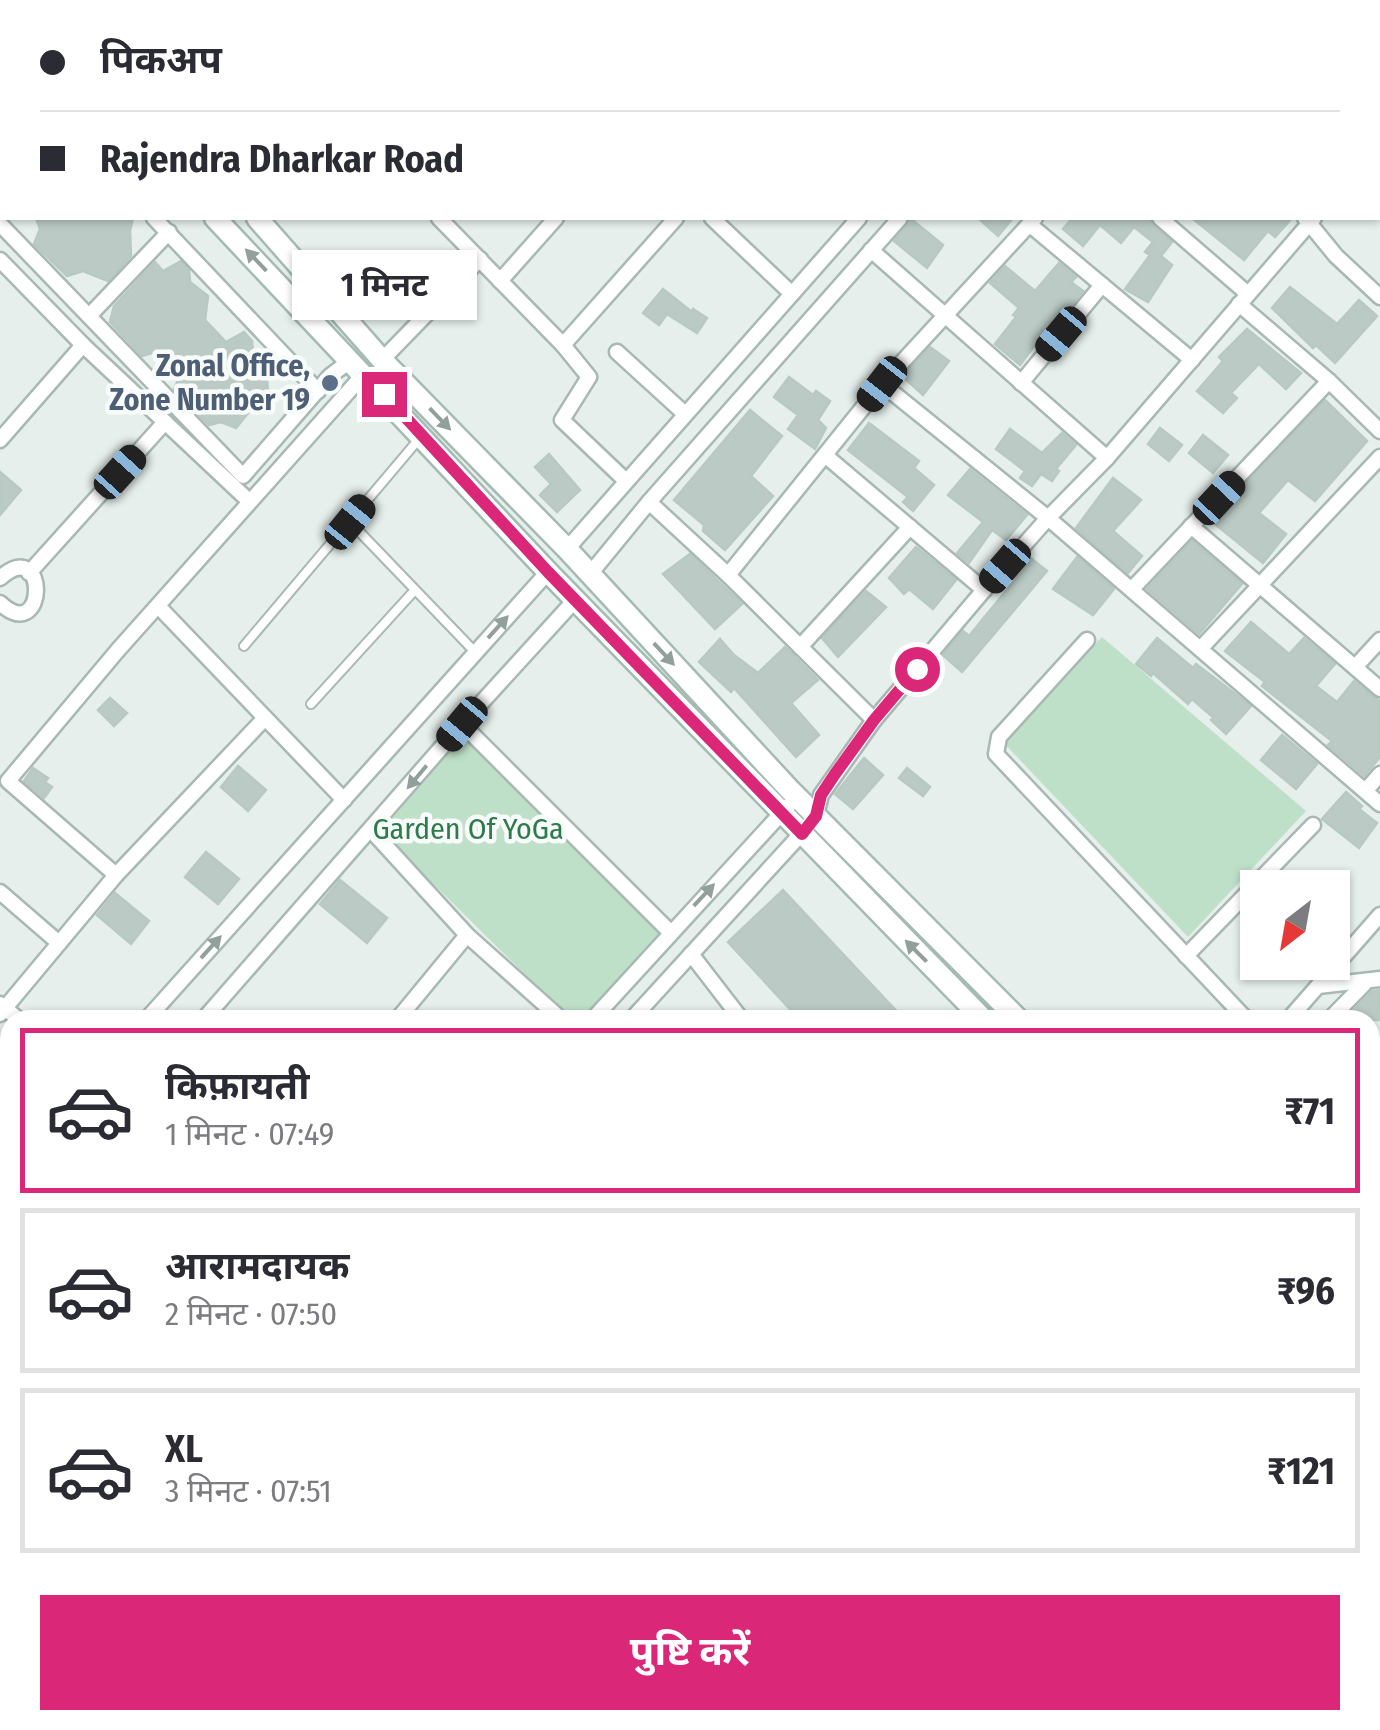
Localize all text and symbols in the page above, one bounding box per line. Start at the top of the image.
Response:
text: पिकअप [100,37,222,83]
text: Rajendra Dharkar Road [100,136,464,182]
one-way arrow [245,249,268,273]
callout: 1 मिनट [292,249,476,319]
text: 1 मिनट [341,266,428,304]
car [1030,301,1092,367]
place label: Zonal Office, Zone Number 19 [109,348,310,418]
car [852,351,912,417]
marker: Zonal Office, Zone Number 19 [319,372,341,394]
route end [362,372,407,417]
one-way arrow [428,407,451,431]
car [89,440,151,504]
car [1188,466,1250,530]
car [319,489,381,555]
car [974,534,1036,598]
one-way arrow [486,615,509,639]
one-way arrow [652,642,675,666]
route start [895,647,940,692]
car [431,691,493,757]
one-way arrow [407,764,429,789]
park label: Garden Of YoGa [372,811,564,847]
north arrow [1240,870,1350,980]
map controls [1240,870,1350,980]
one-way arrow [692,883,714,908]
one-way arrow [199,935,222,959]
one-way arrow [905,939,928,963]
text: किफ़ायती [165,1063,309,1109]
icon: car [45,1066,135,1156]
text: ₹71 [1284,1088,1335,1134]
text: 1 मिनट · 07:49 [165,1115,334,1153]
text: आरामदायक [165,1243,349,1289]
icon: car [45,1246,135,1336]
text: ₹96 [1277,1268,1335,1314]
text: 2 मिनट · 07:50 [165,1295,337,1333]
icon: car [45,1426,135,1516]
text: XL [165,1426,203,1472]
text: ₹121 [1267,1448,1335,1494]
text: 3 मिनट · 07:51 [165,1472,332,1510]
button: पुष्टि करें [40,1595,1340,1710]

